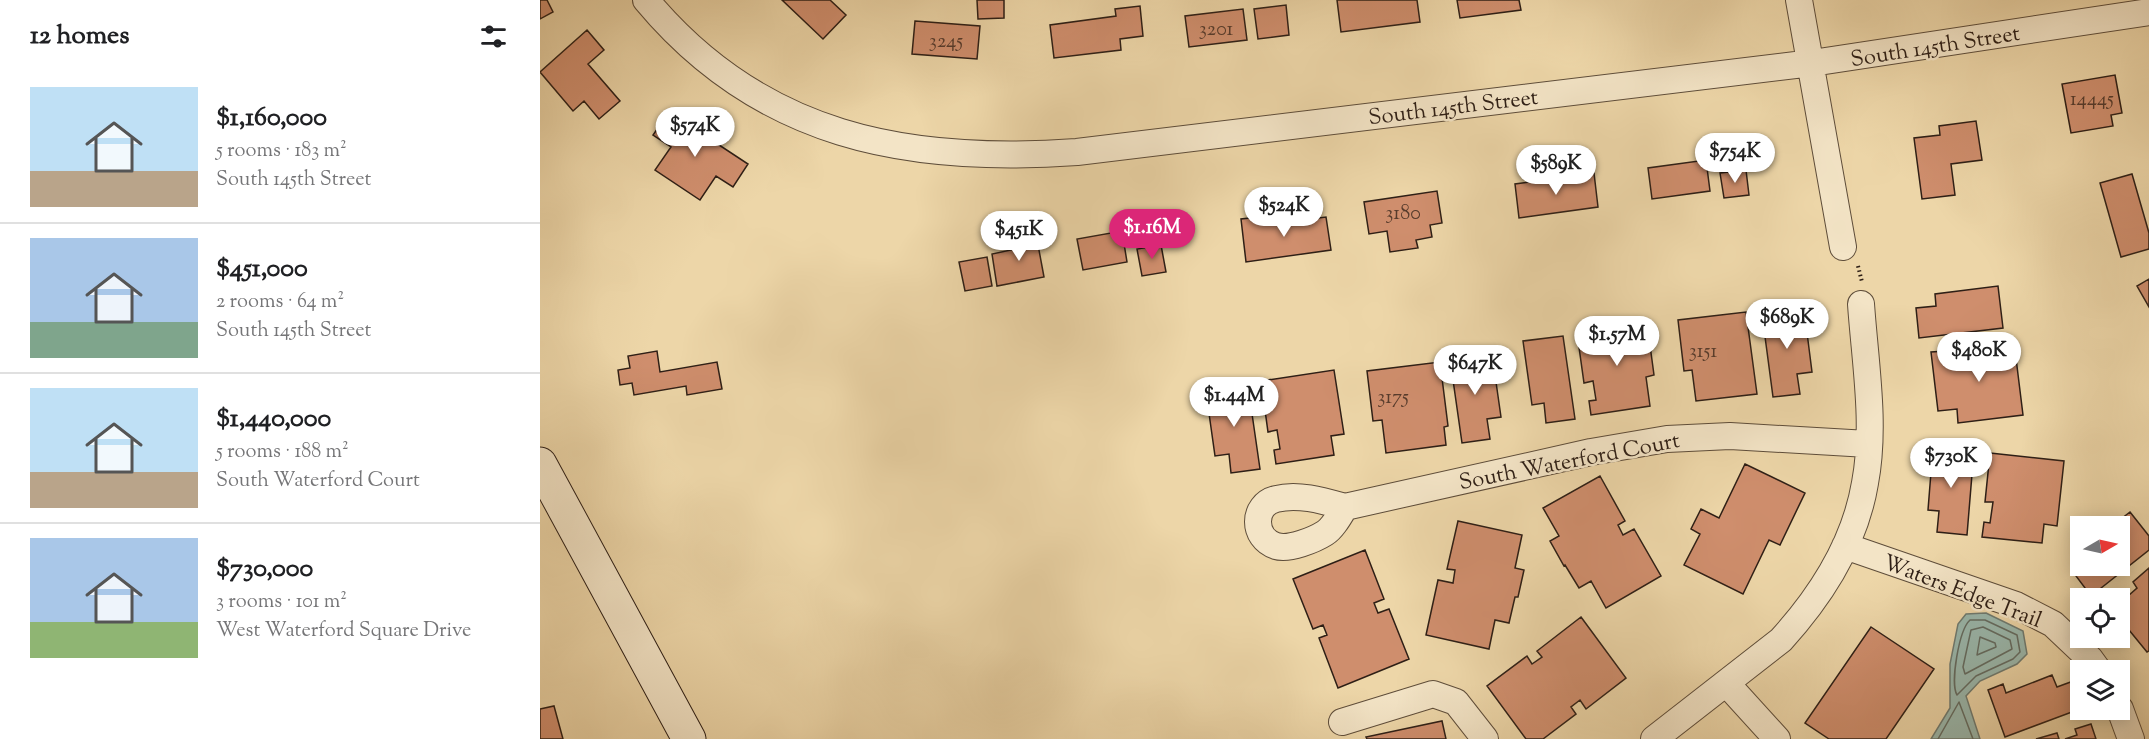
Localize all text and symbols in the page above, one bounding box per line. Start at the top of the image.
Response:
house number: 3201 [1199,16,1234,45]
text: 12 homes [30,18,129,55]
street label: South 145th Street [1849,19,2023,77]
icon: filters [477,20,510,53]
house number: 3245 [929,28,963,57]
street label: South 145th Street [1367,83,1541,135]
house number: 14445 [2070,86,2114,115]
text: $1,160,000 [216,100,327,137]
pin: $574K [653,107,737,158]
icon: home [78,111,150,183]
text: $574K [670,112,720,141]
pin: $754K [1693,133,1777,184]
text: 5 rooms · 183 m² [216,137,347,166]
text: $754K [1709,138,1761,167]
pin: $589K [1514,145,1598,196]
text: $589K [1530,150,1582,179]
text: South 145th Street [216,166,371,195]
pin: $524K [1242,187,1326,238]
text: $524K [1258,192,1310,221]
house number: 3180 [1385,200,1421,229]
pin: $1.16M [1103,209,1201,260]
pin: $451K [977,211,1061,262]
text: $1.16M [1123,214,1181,243]
text: $451K [995,216,1043,245]
text: $451,000 [216,251,308,288]
icon: home [78,262,150,334]
text: 2 rooms · 64 m² [216,288,344,317]
pin: $689K [1745,299,1829,350]
text: $689K [1760,304,1814,333]
pin: $1.57M [1568,316,1666,367]
text: South 145th Street [216,317,371,346]
text: $1.57M [1588,321,1646,350]
pin: $480K [1937,332,2021,383]
text: $480K [1951,337,2007,366]
house number: 3151 [1689,338,1717,367]
pin: $647K [1433,345,1517,396]
text: $647K [1448,350,1502,379]
pin: $1.44M [1185,377,1283,428]
text: $1.44M [1203,382,1265,411]
house number: 3175 [1377,384,1409,413]
text: $1,440,000 [216,401,331,438]
icon: home [78,412,150,484]
street label: South Waterford Court [1456,426,1683,500]
text: 5 rooms · 188 m² [216,438,349,467]
pin: $730K [1909,438,1993,489]
text: $730K [1924,443,1978,472]
text: South Waterford Court [216,467,420,496]
north arrow [2070,516,2130,576]
map controls [2070,516,2130,720]
street label: Waters Edge Trail [1878,548,2046,638]
text: $730,000 [216,551,313,588]
icon: home [78,562,150,634]
text: 3 rooms · 101 m² [216,588,347,617]
button: locate [2070,588,2130,648]
text: West Waterford Square Drive [216,617,471,646]
button: layers [2070,660,2130,720]

